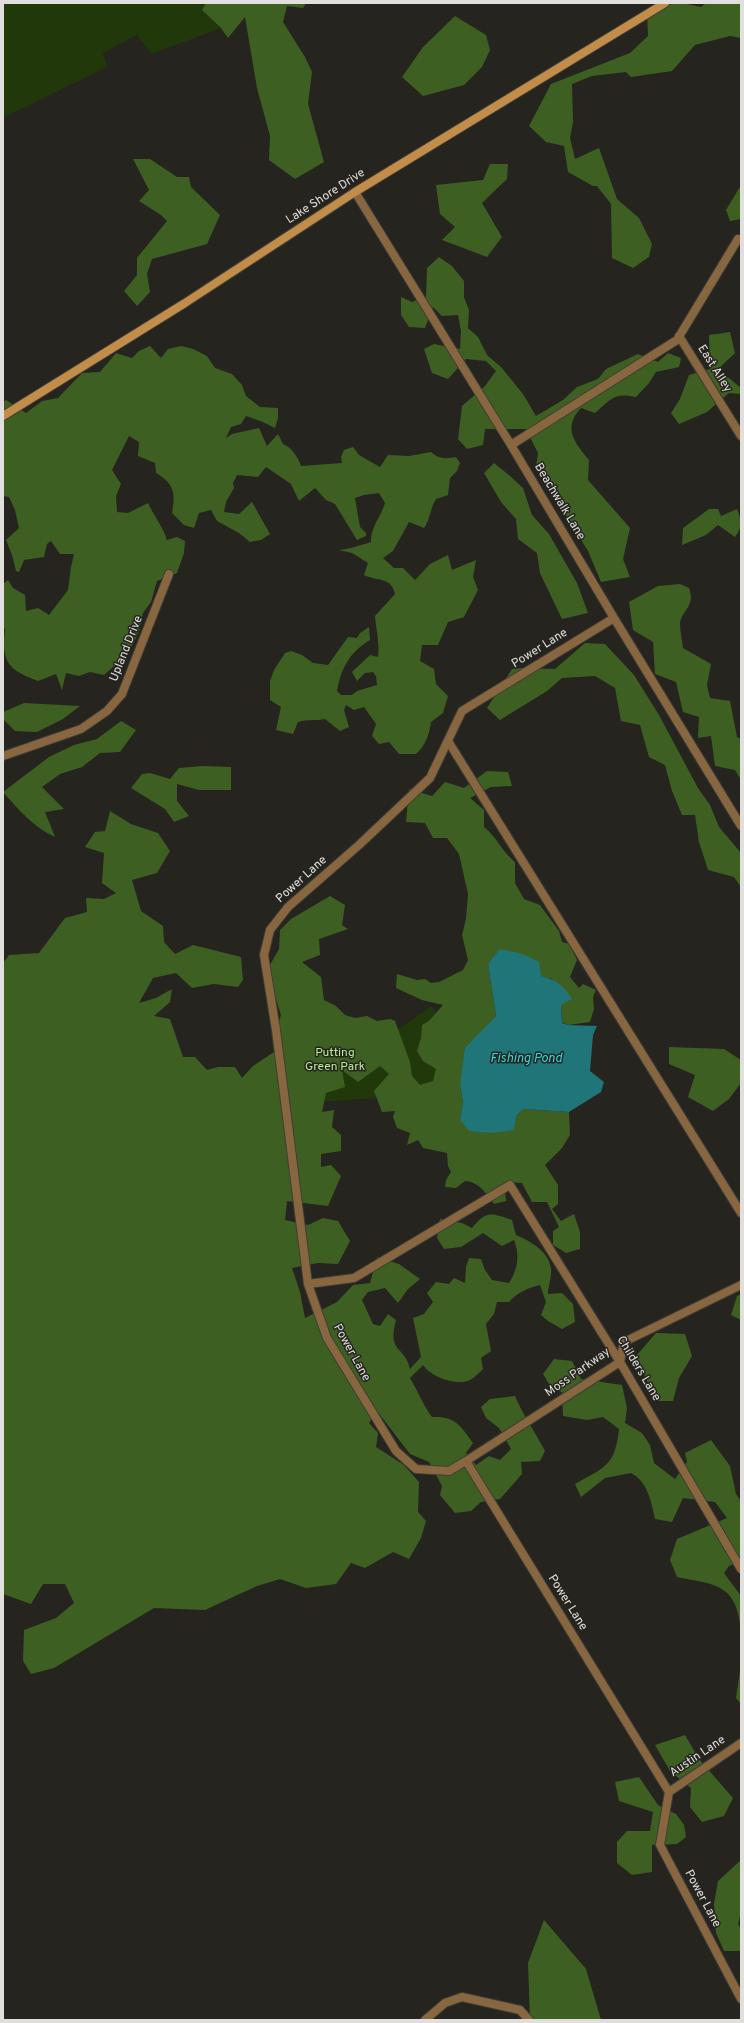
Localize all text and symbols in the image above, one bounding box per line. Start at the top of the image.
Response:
street label: Lake Shore Drive [284,166,368,228]
street label: East Alley [694,343,734,395]
street label: Beachwalk Lane [530,461,588,543]
street label: Upland Drive [107,614,147,684]
street label: Power Lane [509,626,571,672]
street label: Power Lane [274,853,330,907]
park label: Putting Green Park [305,1047,365,1075]
water label: Fishing Pond [490,1051,562,1067]
street label: Power Lane [329,1322,373,1384]
street label: Childers Lane [613,1334,663,1404]
street label: Moss Parkway [543,1345,613,1401]
street label: Power Lane [544,1572,590,1634]
street label: Austin Lane [668,1733,728,1781]
street label: Power Lane [681,1868,723,1930]

